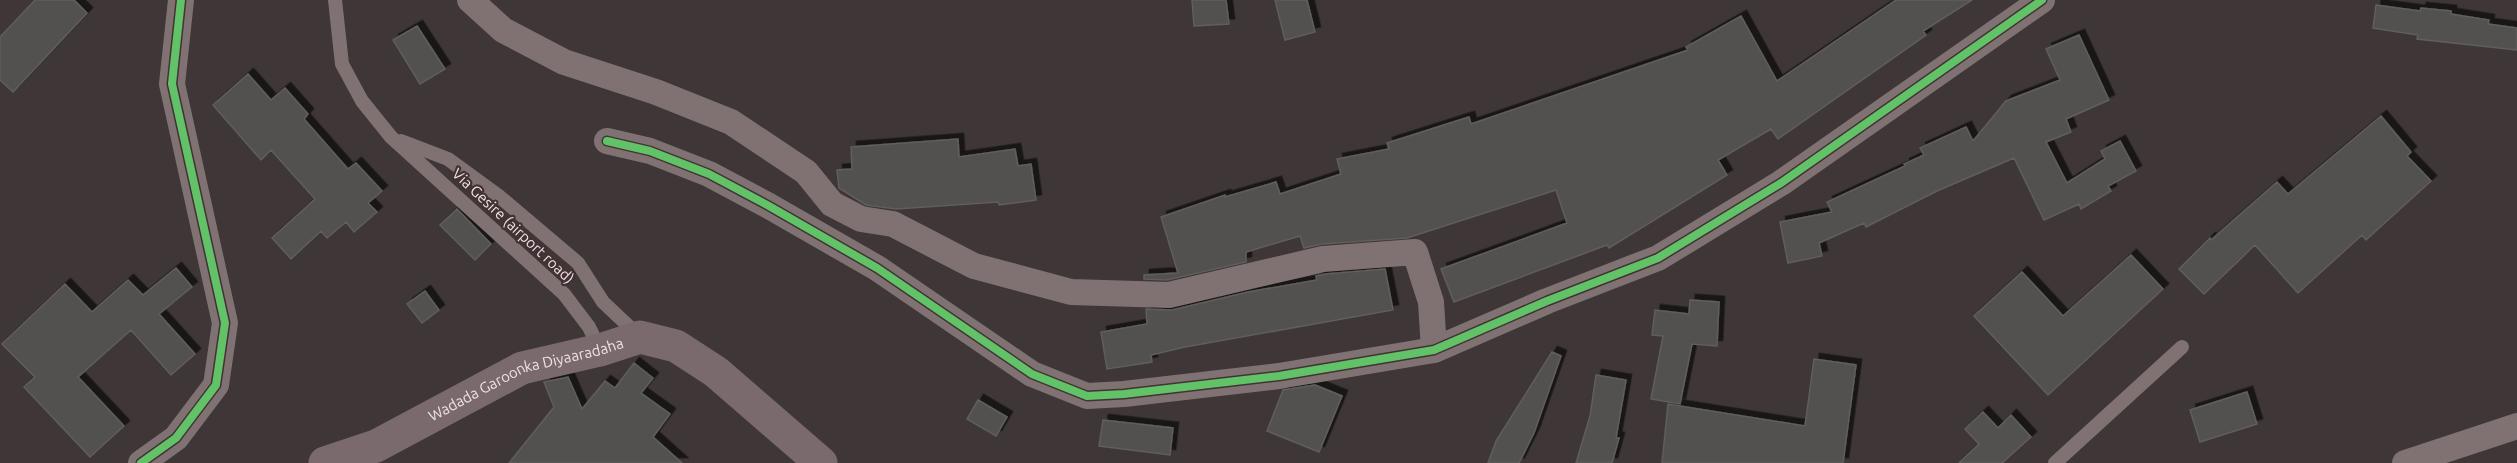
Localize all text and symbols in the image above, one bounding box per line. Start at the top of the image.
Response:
street label: Via Gesire (airport road) [449,165,578,287]
street label: Wadada Garoonka Diyaaradaha [425,334,625,424]

